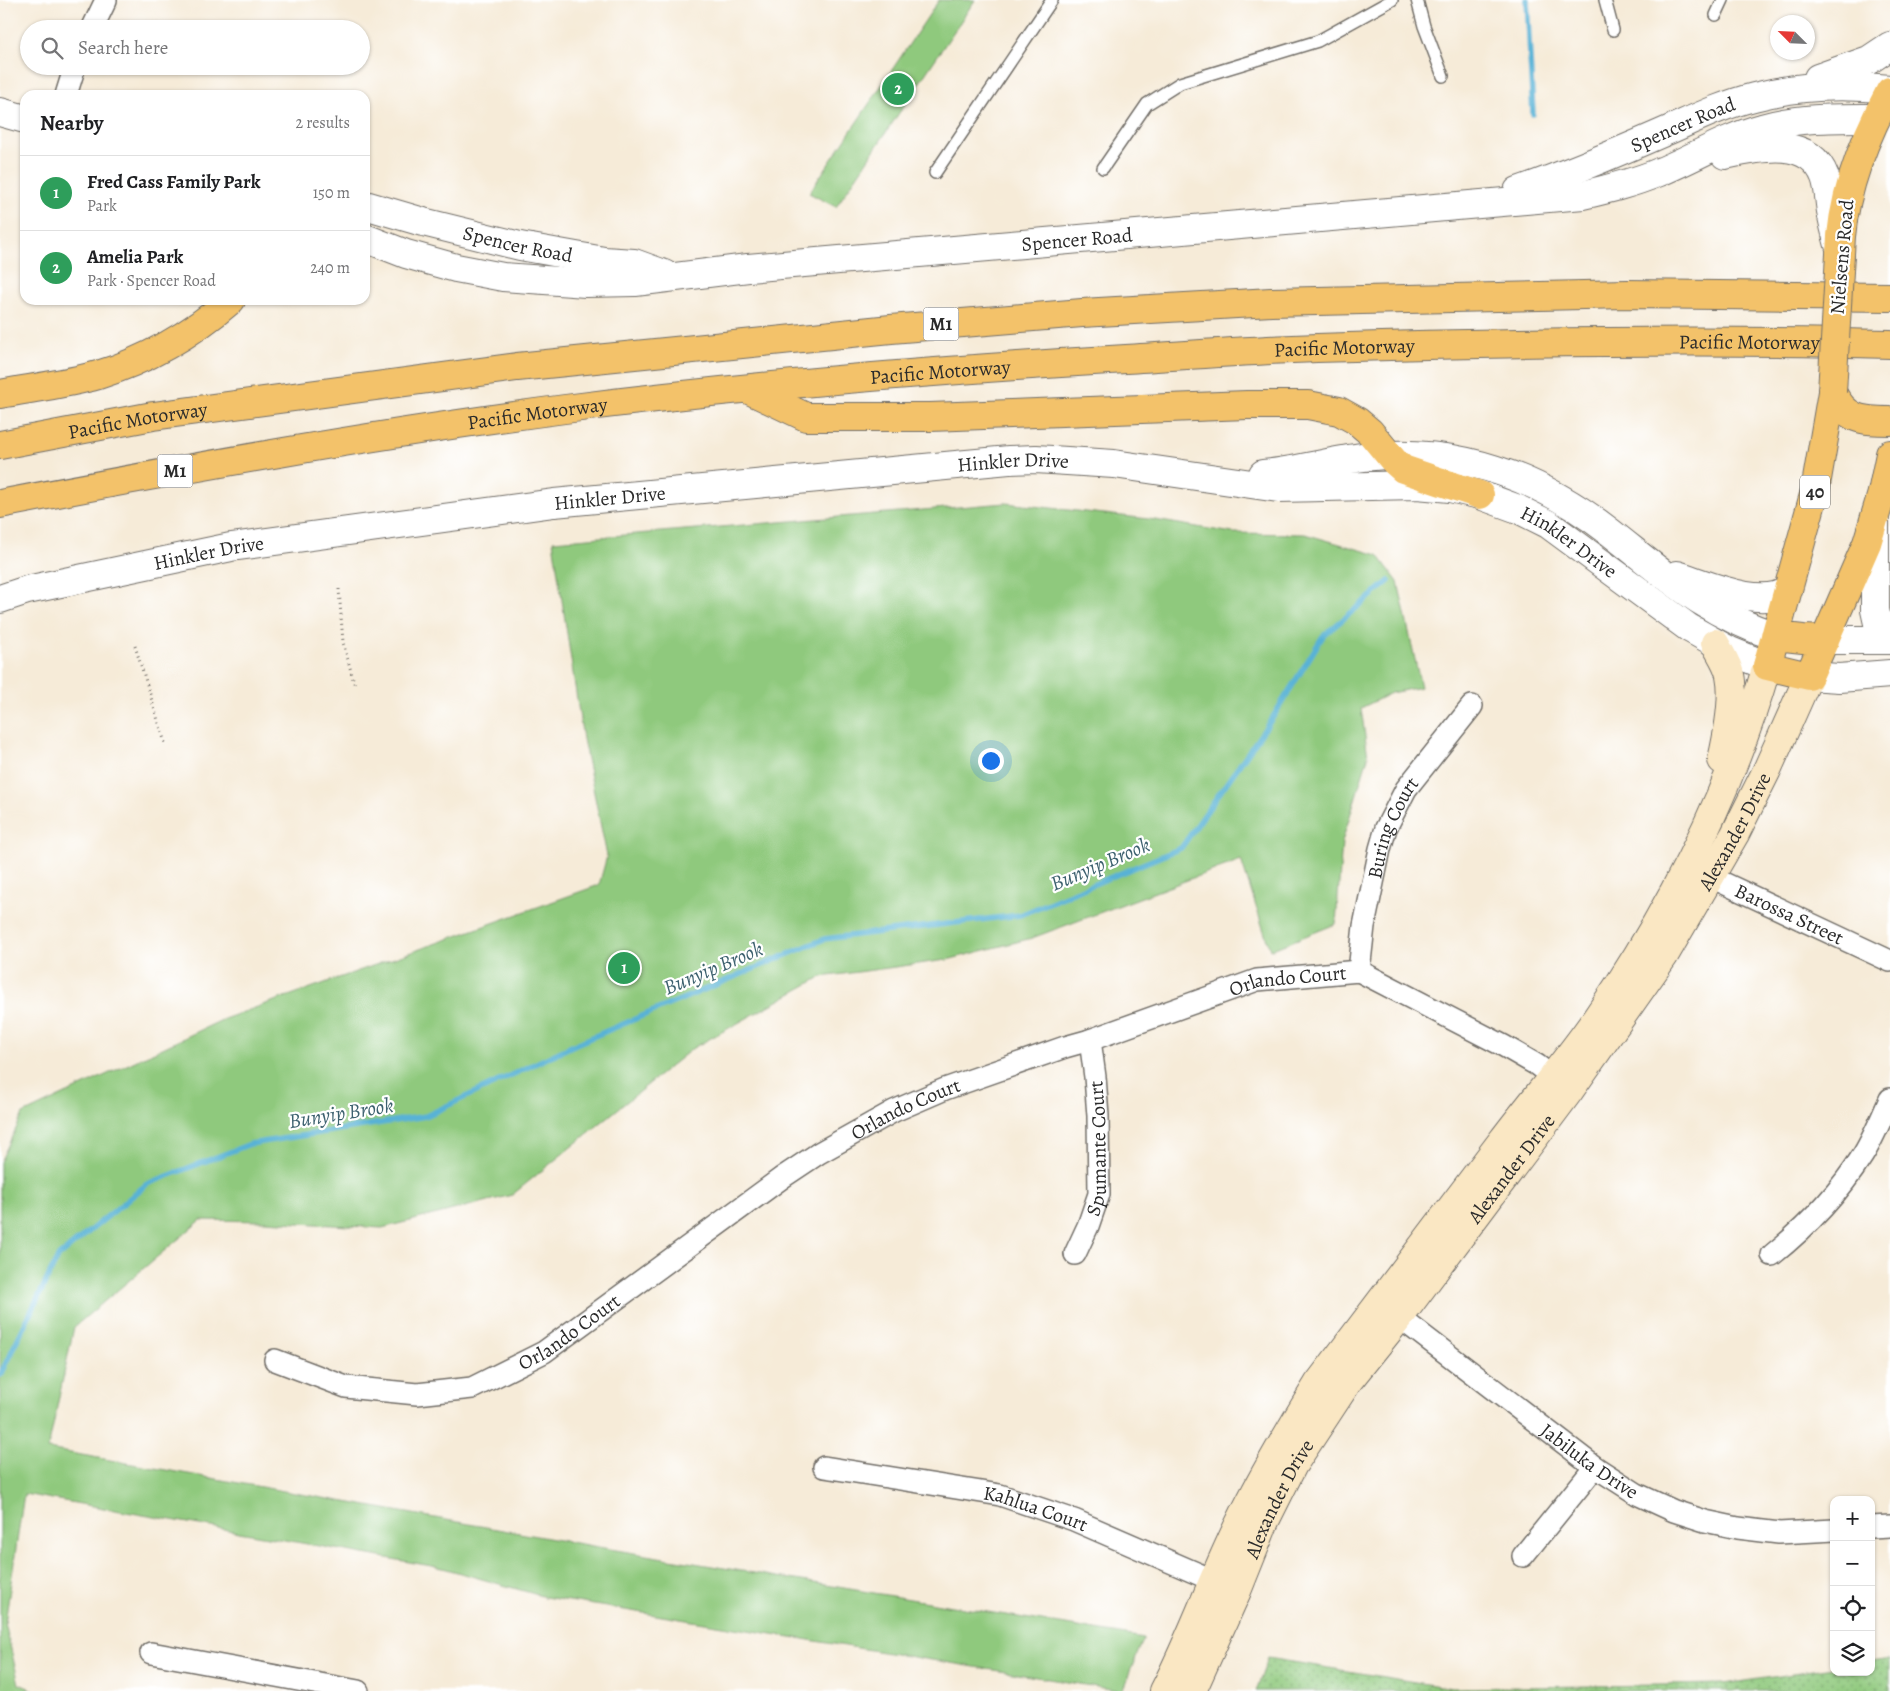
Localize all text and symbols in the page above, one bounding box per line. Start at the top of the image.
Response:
north arrow [1770,15,1815,60]
search box [20,20,370,75]
icon: search [38,34,66,62]
text: Search here [78,35,168,61]
pin: 2 [882,70,914,108]
street label: Spencer Road [1626,90,1739,159]
text: Nearby [40,109,103,137]
text: 2 results [295,112,350,134]
text: Fred Cass Family Park [87,169,261,195]
text: 1 [53,182,59,204]
text: 150 m [313,182,350,204]
text: Park [87,195,117,217]
street label: Nielsens Road [1824,198,1860,316]
street label: Spencer Road [460,219,575,269]
street label: Spencer Road [1020,221,1134,258]
text: Amelia Park [87,244,183,270]
text: 2 [52,257,60,279]
text: 240 m [310,257,350,279]
text: Park · Spencer Road [87,270,216,292]
road number: M1 [924,308,958,340]
street label: Pacific Motorway [1679,328,1821,356]
street label: Pacific Motorway [1273,332,1416,363]
street label: Pacific Motorway [869,353,1012,390]
street label: Pacific Motorway [465,390,610,436]
street label: Pacific Motorway [66,395,210,445]
street label: Hinkler Drive [956,445,1070,478]
road number: M1 [158,454,192,488]
road number: 40 [1800,476,1830,508]
street label: Hinkler Drive [553,479,667,516]
street label: Hinkler Drive [1516,499,1623,584]
street label: Hinkler Drive [151,529,266,576]
your location [978,748,1004,774]
street label: Alexander Drive [1691,768,1777,896]
street label: Buring Court [1361,770,1425,881]
water label: Bunyip Brook [1046,830,1154,898]
street label: Barossa Street [1731,877,1849,951]
water label: Bunyip Brook [659,934,767,1002]
pin: 1 [608,949,640,987]
street label: Orlando Court [1225,959,1348,1002]
street label: Orlando Court [846,1071,964,1146]
street label: Spumante Court [1079,1080,1113,1220]
water label: Bunyip Brook [287,1091,395,1135]
street label: Alexander Drive [1461,1108,1561,1230]
street label: Orlando Court [513,1287,626,1376]
street label: Jabiluka Drive [1535,1417,1644,1505]
street label: Alexander Drive [1238,1434,1320,1563]
street label: Kahlua Court [982,1479,1093,1538]
map controls [1830,1496,1875,1676]
button: + [1830,1496,1875,1541]
button: − [1830,1541,1875,1586]
button: locate [1830,1586,1875,1631]
button: layers [1830,1631,1875,1676]

